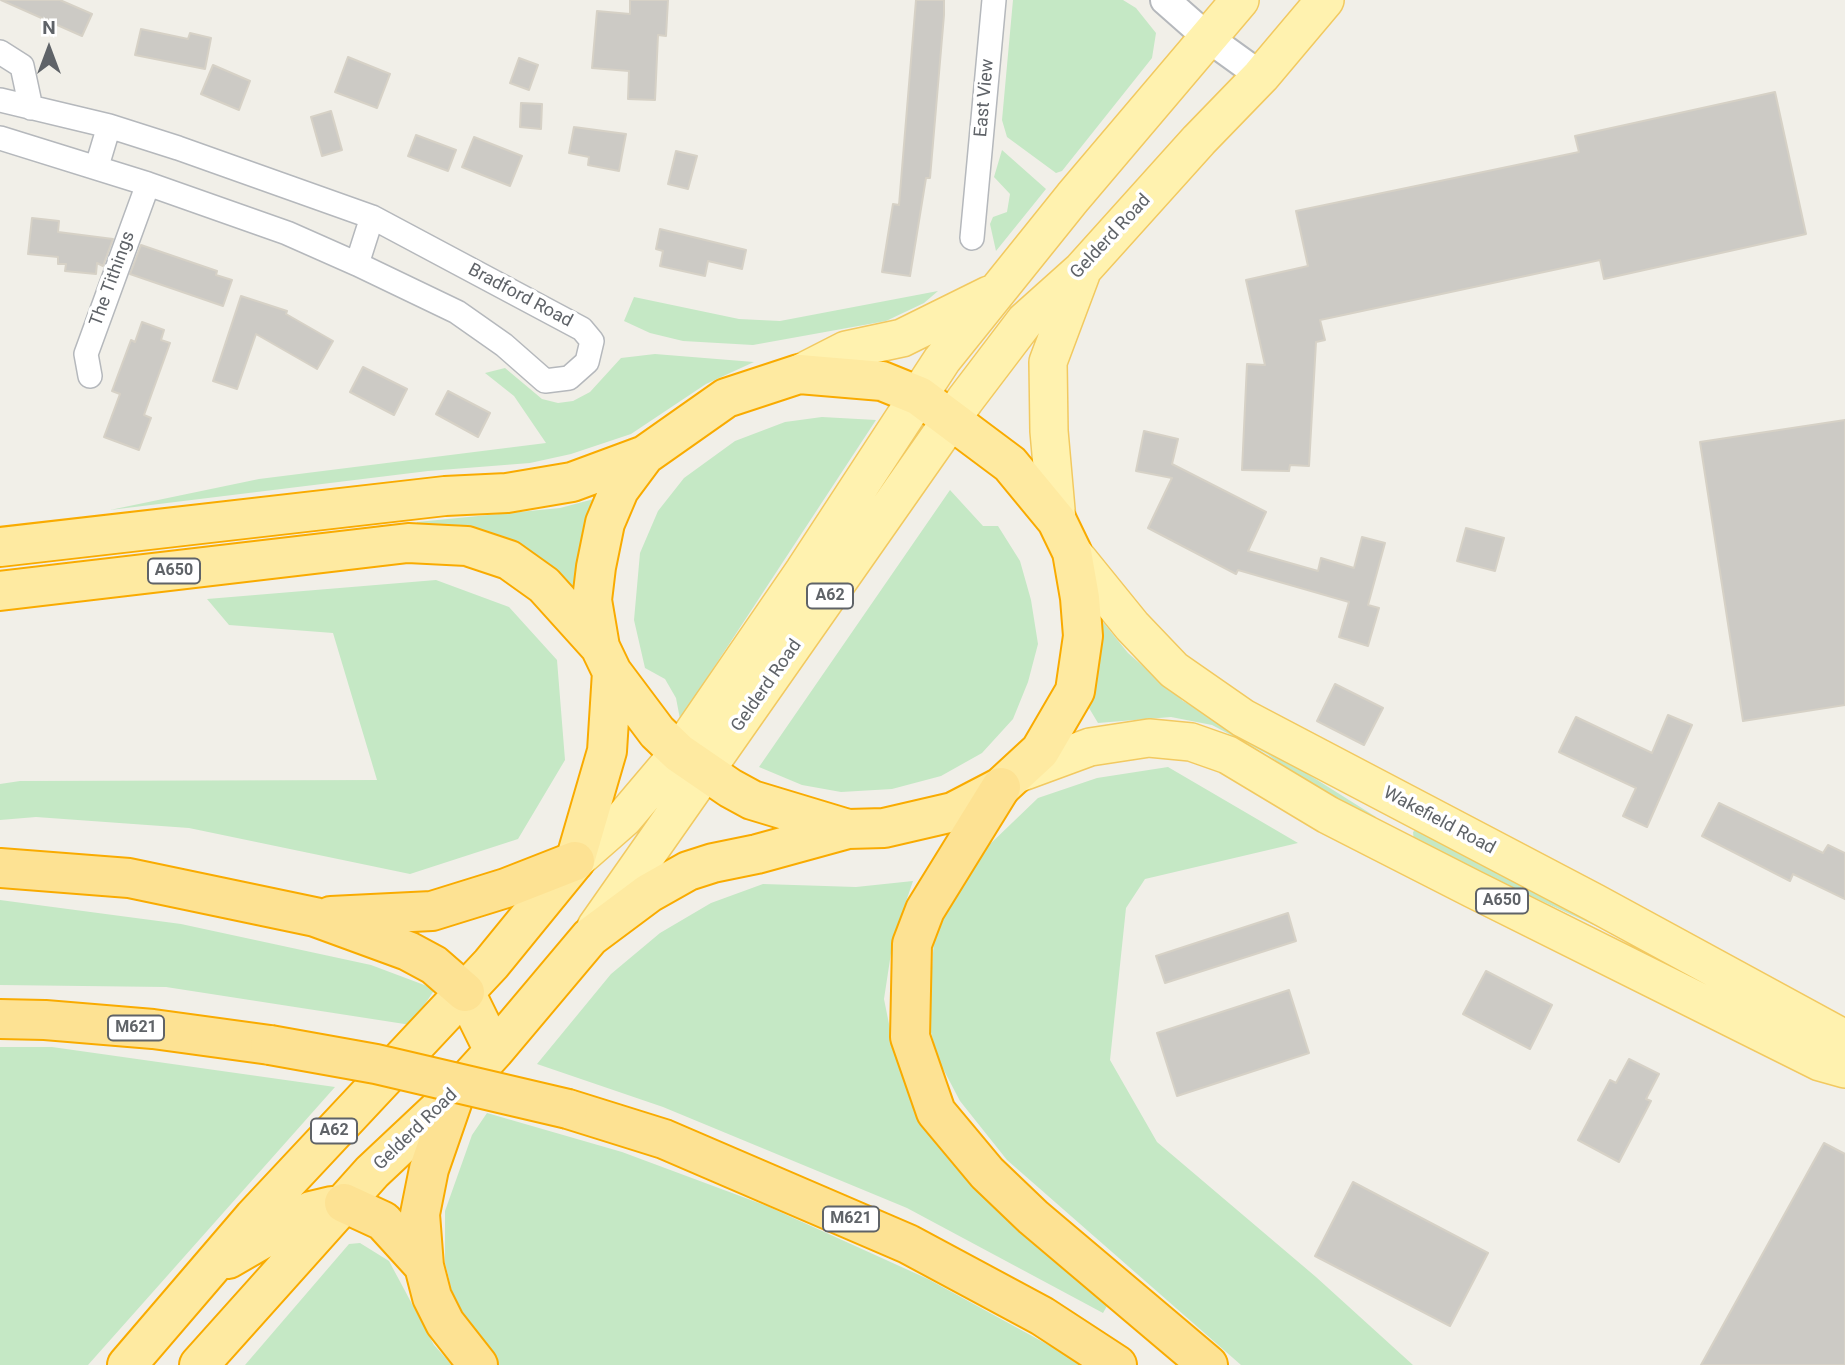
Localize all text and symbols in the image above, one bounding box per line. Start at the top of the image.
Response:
north arrow [14,14,84,84]
text: N [42,16,56,39]
street label: East View [971,58,999,138]
street label: Gelderd Road [1066,190,1156,284]
street label: The Tithings [86,229,140,329]
street label: Bradford Road [464,259,576,333]
road number: A650 [148,558,200,584]
road number: A62 [807,583,853,608]
street label: Gelderd Road [727,636,807,736]
street label: Wakefield Road [1379,782,1499,860]
road number: A650 [1476,888,1528,914]
road number: M621 [108,1016,164,1040]
street label: Gelderd Road [370,1085,462,1175]
road number: A62 [311,1119,357,1144]
road number: M621 [823,1206,879,1232]

